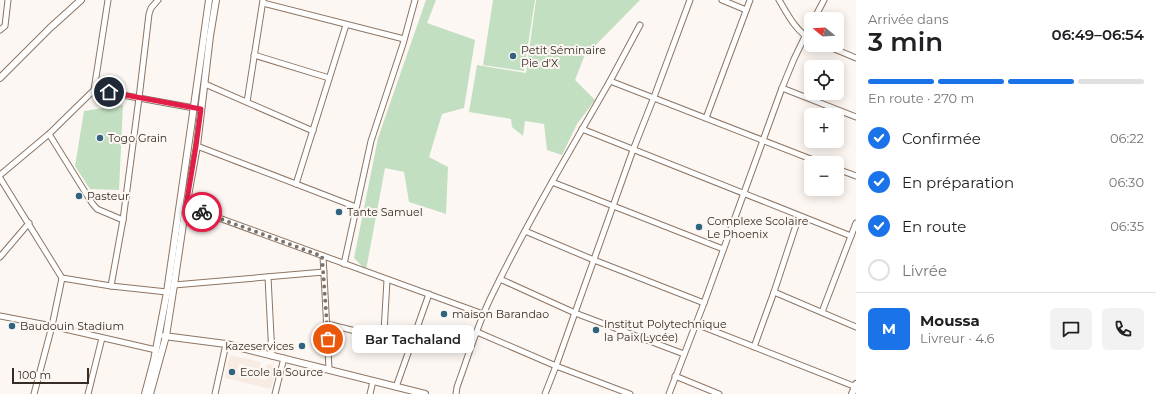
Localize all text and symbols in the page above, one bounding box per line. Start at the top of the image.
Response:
text: Arrivée dans [868,11,949,27]
north arrow [804,12,844,52]
map controls [804,12,844,196]
text: 06:49–06:54 [1052,25,1144,44]
text: 3 min [868,26,943,58]
place label: Petit Séminaire Pie d'X [521,43,606,70]
marker: Petit Séminaire Pie d'X [508,51,518,61]
button: locate [804,60,844,100]
pin [92,75,126,109]
icon: home [98,81,120,103]
text: En route · 270 m [868,90,974,106]
button: + [804,108,844,148]
icon: check [868,127,890,149]
text: Confirmée [902,129,981,148]
text: 06:22 [1110,130,1144,146]
place label: Togo Grain [108,131,167,145]
marker: Togo Grain [95,133,105,143]
button: − [804,156,844,196]
icon: check [868,171,890,193]
text: En préparation [902,173,1014,192]
text: 06:30 [1109,174,1144,190]
place label: Pasteur [87,189,129,203]
marker: Pasteur [74,191,84,201]
courier [182,192,222,232]
icon: bike [191,201,213,223]
place label: Tante Samuel [347,205,423,219]
marker: Tante Samuel [334,207,344,217]
place label: Complexe Scolaire Le Phoenix [707,214,809,241]
icon: check [868,215,890,237]
text: En route [902,217,966,236]
text: 06:35 [1110,218,1144,234]
marker: Complexe Scolaire Le Phoenix [694,222,704,232]
text: Livrée [902,261,947,280]
place label: maison Barandao [452,307,549,321]
button: chat [1050,308,1092,350]
button: phone [1102,308,1144,350]
marker: maison Barandao [439,309,449,319]
text: Moussa [920,311,980,330]
place label: Institut Polytechnique la Paix(Lycée) [604,317,727,344]
place label: Baudouin Stadium [20,319,124,333]
text: M [882,319,896,338]
marker: Baudouin Stadium [7,321,17,331]
pin [311,322,345,356]
callout: Bar Tachaland [352,325,474,353]
marker: Institut Polytechnique la Paix(Lycée) [591,325,601,335]
icon: bag [317,328,339,350]
text: Livreur · 4.6 [920,330,995,346]
text: Bar Tachaland [365,331,461,347]
place label: kazeservices [225,339,295,353]
marker: kazeservices [297,341,307,351]
place label: Ecole la Source [240,365,324,379]
scale bar [12,366,89,385]
marker: Ecole la Source [227,367,237,377]
text: 100 m [18,368,51,382]

